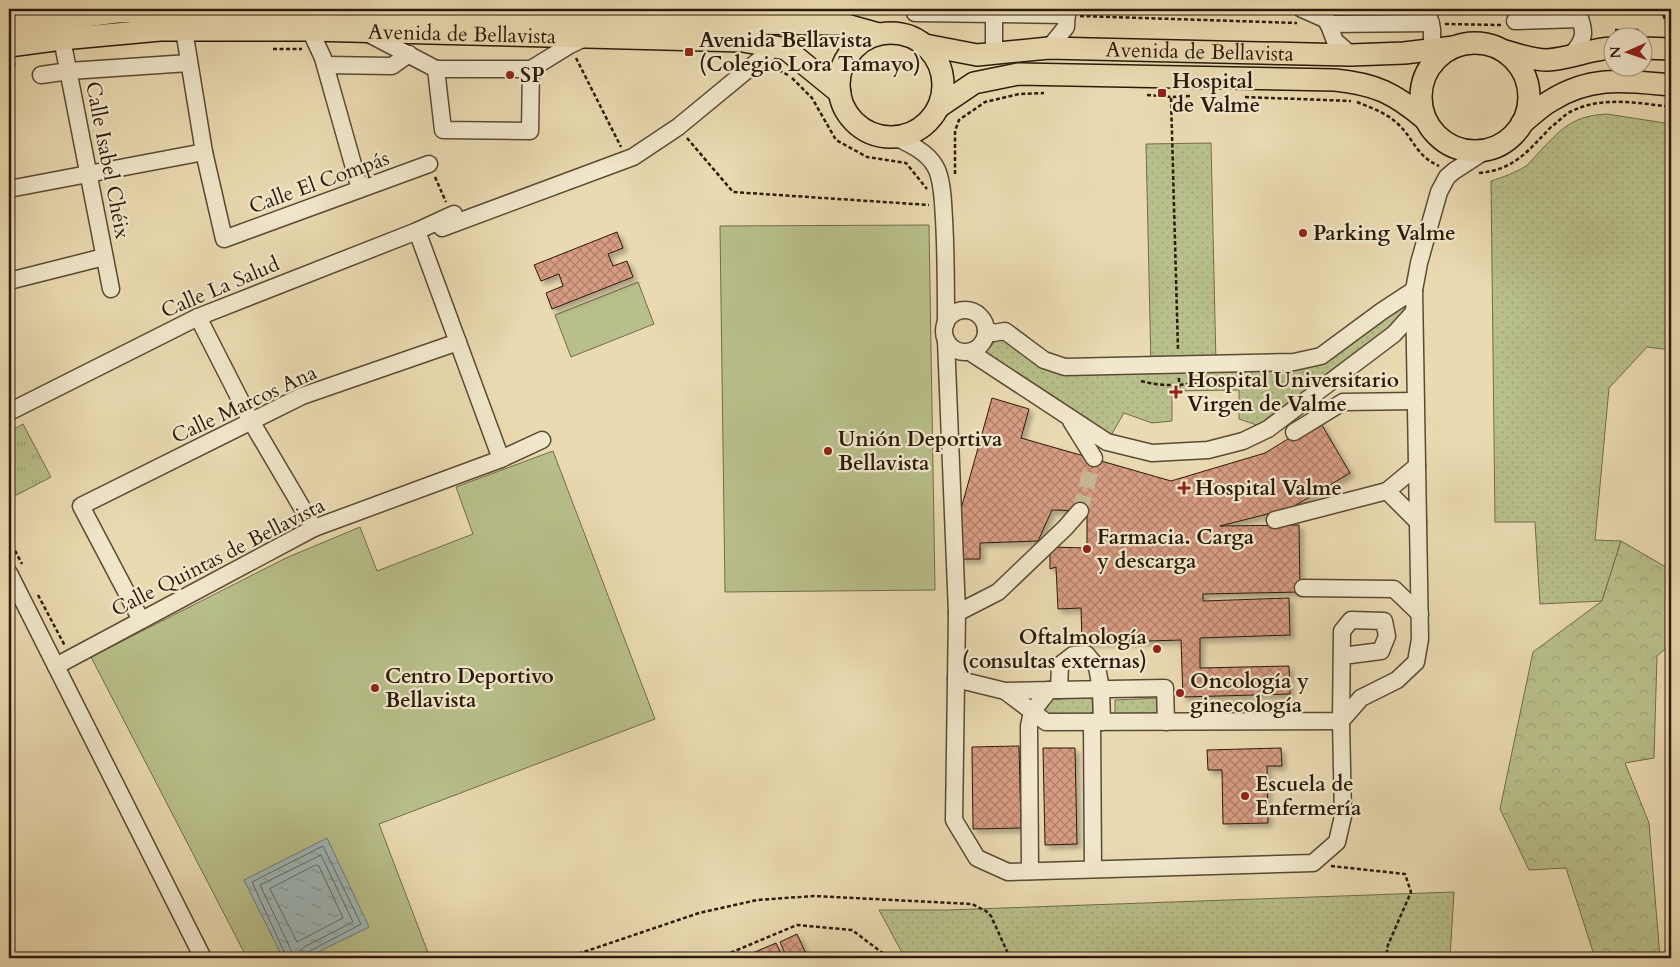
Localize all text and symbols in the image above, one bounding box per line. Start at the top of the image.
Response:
street label: Avenida de Bellavista [368,17,556,51]
place label: Avenida Bellavista (Colegio Lora Tamayo) [699,26,921,79]
north arrow [1602,28,1652,78]
street label: Avenida de Bellavista [1105,35,1294,69]
marker: Avenida Bellavista (Colegio Lora Tamayo) [683,46,695,58]
text: N [1606,46,1625,59]
place label: SP [520,61,545,90]
place label: Hospital de Valme [1172,67,1260,120]
marker: SP [504,69,516,81]
street label: Calle Isabel Chéix [78,79,137,242]
marker: Hospital de Valme [1156,87,1168,99]
street label: Calle El Compás [245,144,393,221]
place label: Parking Valme [1313,219,1456,248]
marker: Parking Valme [1297,227,1309,239]
street label: Calle La Salud [157,249,284,325]
street label: Calle Marcos Ana [167,358,322,451]
place label: Hospital Universitario Virgen de Valme [1187,366,1399,419]
marker: Hospital Universitario Virgen de Valme [1169,385,1183,399]
place label: Unión Deportiva Bellavista [838,425,1003,478]
marker: Unión Deportiva Bellavista [822,445,834,457]
place label: Hospital Valme [1195,474,1342,503]
marker: Hospital Valme [1177,481,1191,495]
street label: Calle Quintas de Bellavista [106,491,330,624]
place label: Farmacia. Carga y descarga [1096,523,1255,576]
marker: Farmacia. Carga y descarga [1081,543,1093,555]
place label: Oftalmología (consultas externas) [962,623,1148,676]
marker: Oftalmología (consultas externas) [1151,643,1163,655]
place label: Centro Deportivo Bellavista [385,662,554,715]
place label: Oncología y ginecología [1190,667,1309,720]
marker: Centro Deportivo Bellavista [369,682,381,694]
marker: Oncología y ginecología [1174,687,1186,699]
place label: Escuela de Enfermería [1255,770,1362,823]
marker: Escuela de Enfermería [1239,790,1251,802]

